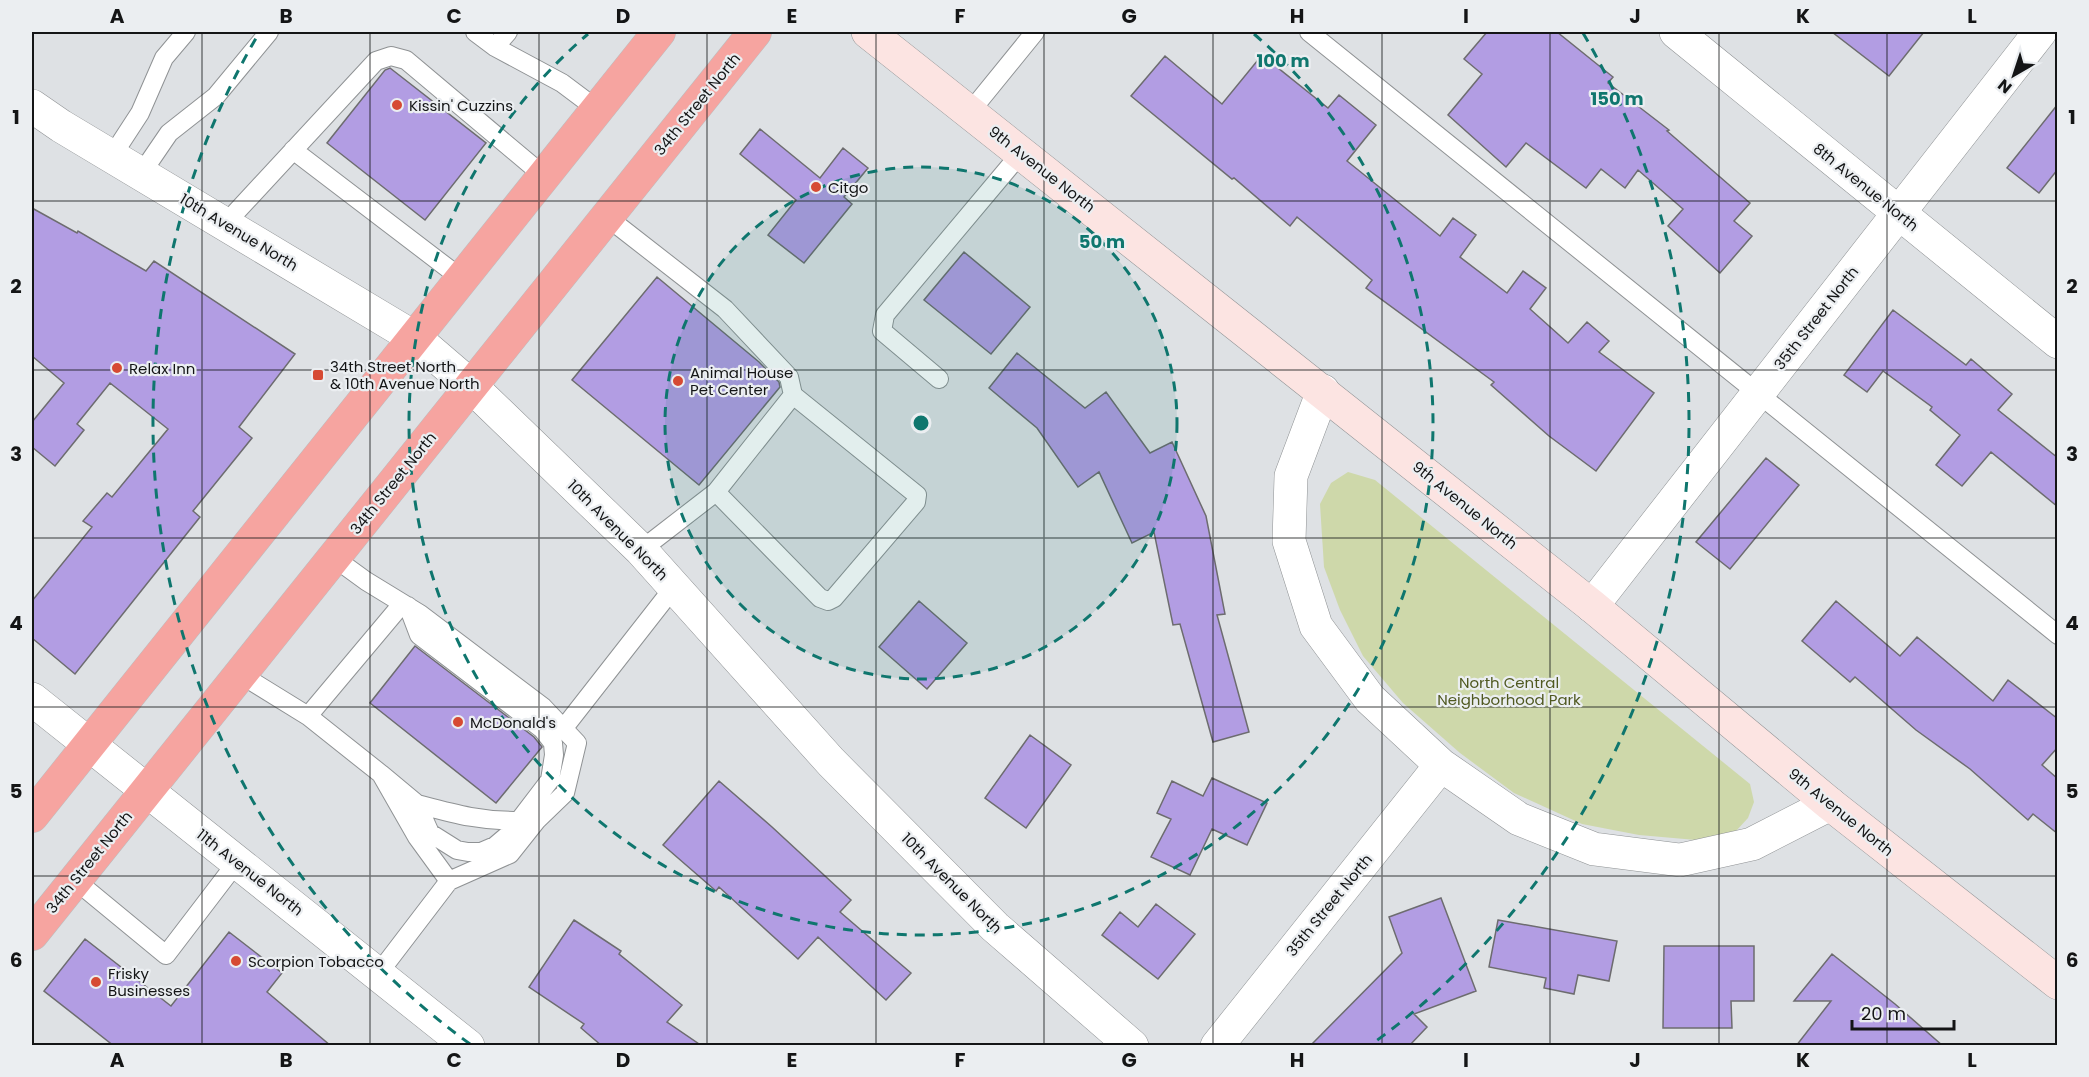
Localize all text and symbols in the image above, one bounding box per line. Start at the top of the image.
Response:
text: A [110,2,125,30]
text: B [279,2,293,30]
text: C [446,2,462,30]
text: D [616,2,630,30]
text: E [787,2,797,30]
text: F [955,2,966,30]
text: G [1121,2,1137,30]
text: H [1290,2,1304,30]
text: I [1463,2,1469,30]
text: J [1629,2,1641,30]
text: K [1796,2,1810,30]
text: L [1967,2,1977,30]
north arrow [1984,45,2044,105]
street label: 34th Street North [649,48,745,160]
text: 100 m [1256,48,1310,73]
text: N [1993,74,2017,99]
text: 150 m [1590,86,1644,111]
place label: Kissin' Cuzzins [409,95,513,116]
marker: Kissin' Cuzzins [390,98,404,112]
text: 1 [12,103,20,131]
text: 1 [2068,103,2076,131]
street label: 9th Avenue North [984,121,1100,217]
street label: 8th Avenue North [1809,138,1923,236]
place label: Citgo [828,177,868,198]
marker: Citgo [809,180,823,194]
street label: 10th Avenue North [176,188,302,276]
text: 50 m [1079,229,1125,254]
street label: 35th Street North [1769,262,1863,374]
text: 2 [10,272,22,300]
text: 2 [2066,272,2078,300]
place label: 34th Street North & 10th Avenue North [330,356,480,394]
place label: Relax Inn [129,358,195,379]
marker: Relax Inn [110,361,124,375]
place label: Animal House Pet Center [690,362,793,400]
marker: 34th Street North & 10th Avenue North [311,368,325,382]
marker: Animal House Pet Center [671,374,685,388]
centre of rings [911,413,931,433]
street label: 34th Street North [345,427,441,539]
text: 3 [10,440,22,468]
text: 3 [2066,440,2078,468]
street label: 9th Avenue North [1408,456,1522,554]
street label: 10th Avenue North [563,475,673,585]
text: 4 [9,609,23,637]
text: 4 [2065,609,2079,637]
park label: North Central Neighborhood Park [1437,672,1581,710]
place label: McDonald's [470,712,556,733]
marker: McDonald's [451,715,465,729]
street label: 9th Avenue North [1784,763,1898,861]
text: 5 [10,777,23,805]
text: 5 [2066,777,2079,805]
street label: 34th Street North [41,806,137,918]
street label: 11th Avenue North [192,824,308,920]
street label: 10th Avenue North [897,828,1007,938]
street label: 35th Street North [1281,849,1377,961]
text: 6 [10,946,22,974]
text: 6 [2066,946,2078,974]
place label: Scorpion Tobacco [248,951,384,972]
marker: Scorpion Tobacco [229,954,243,968]
place label: Frisky Businesses [108,963,190,1001]
marker: Frisky Businesses [89,975,103,989]
scale bar [1852,993,1954,1031]
text: 20 m [1861,1001,1906,1026]
text: A [110,1046,125,1074]
text: B [279,1046,293,1074]
text: C [446,1046,462,1074]
text: D [616,1046,630,1074]
text: E [787,1046,797,1074]
text: F [955,1046,966,1074]
text: G [1121,1046,1137,1074]
text: H [1290,1046,1304,1074]
text: I [1463,1046,1469,1074]
text: J [1629,1046,1641,1074]
text: K [1796,1046,1810,1074]
text: L [1967,1046,1977,1074]

